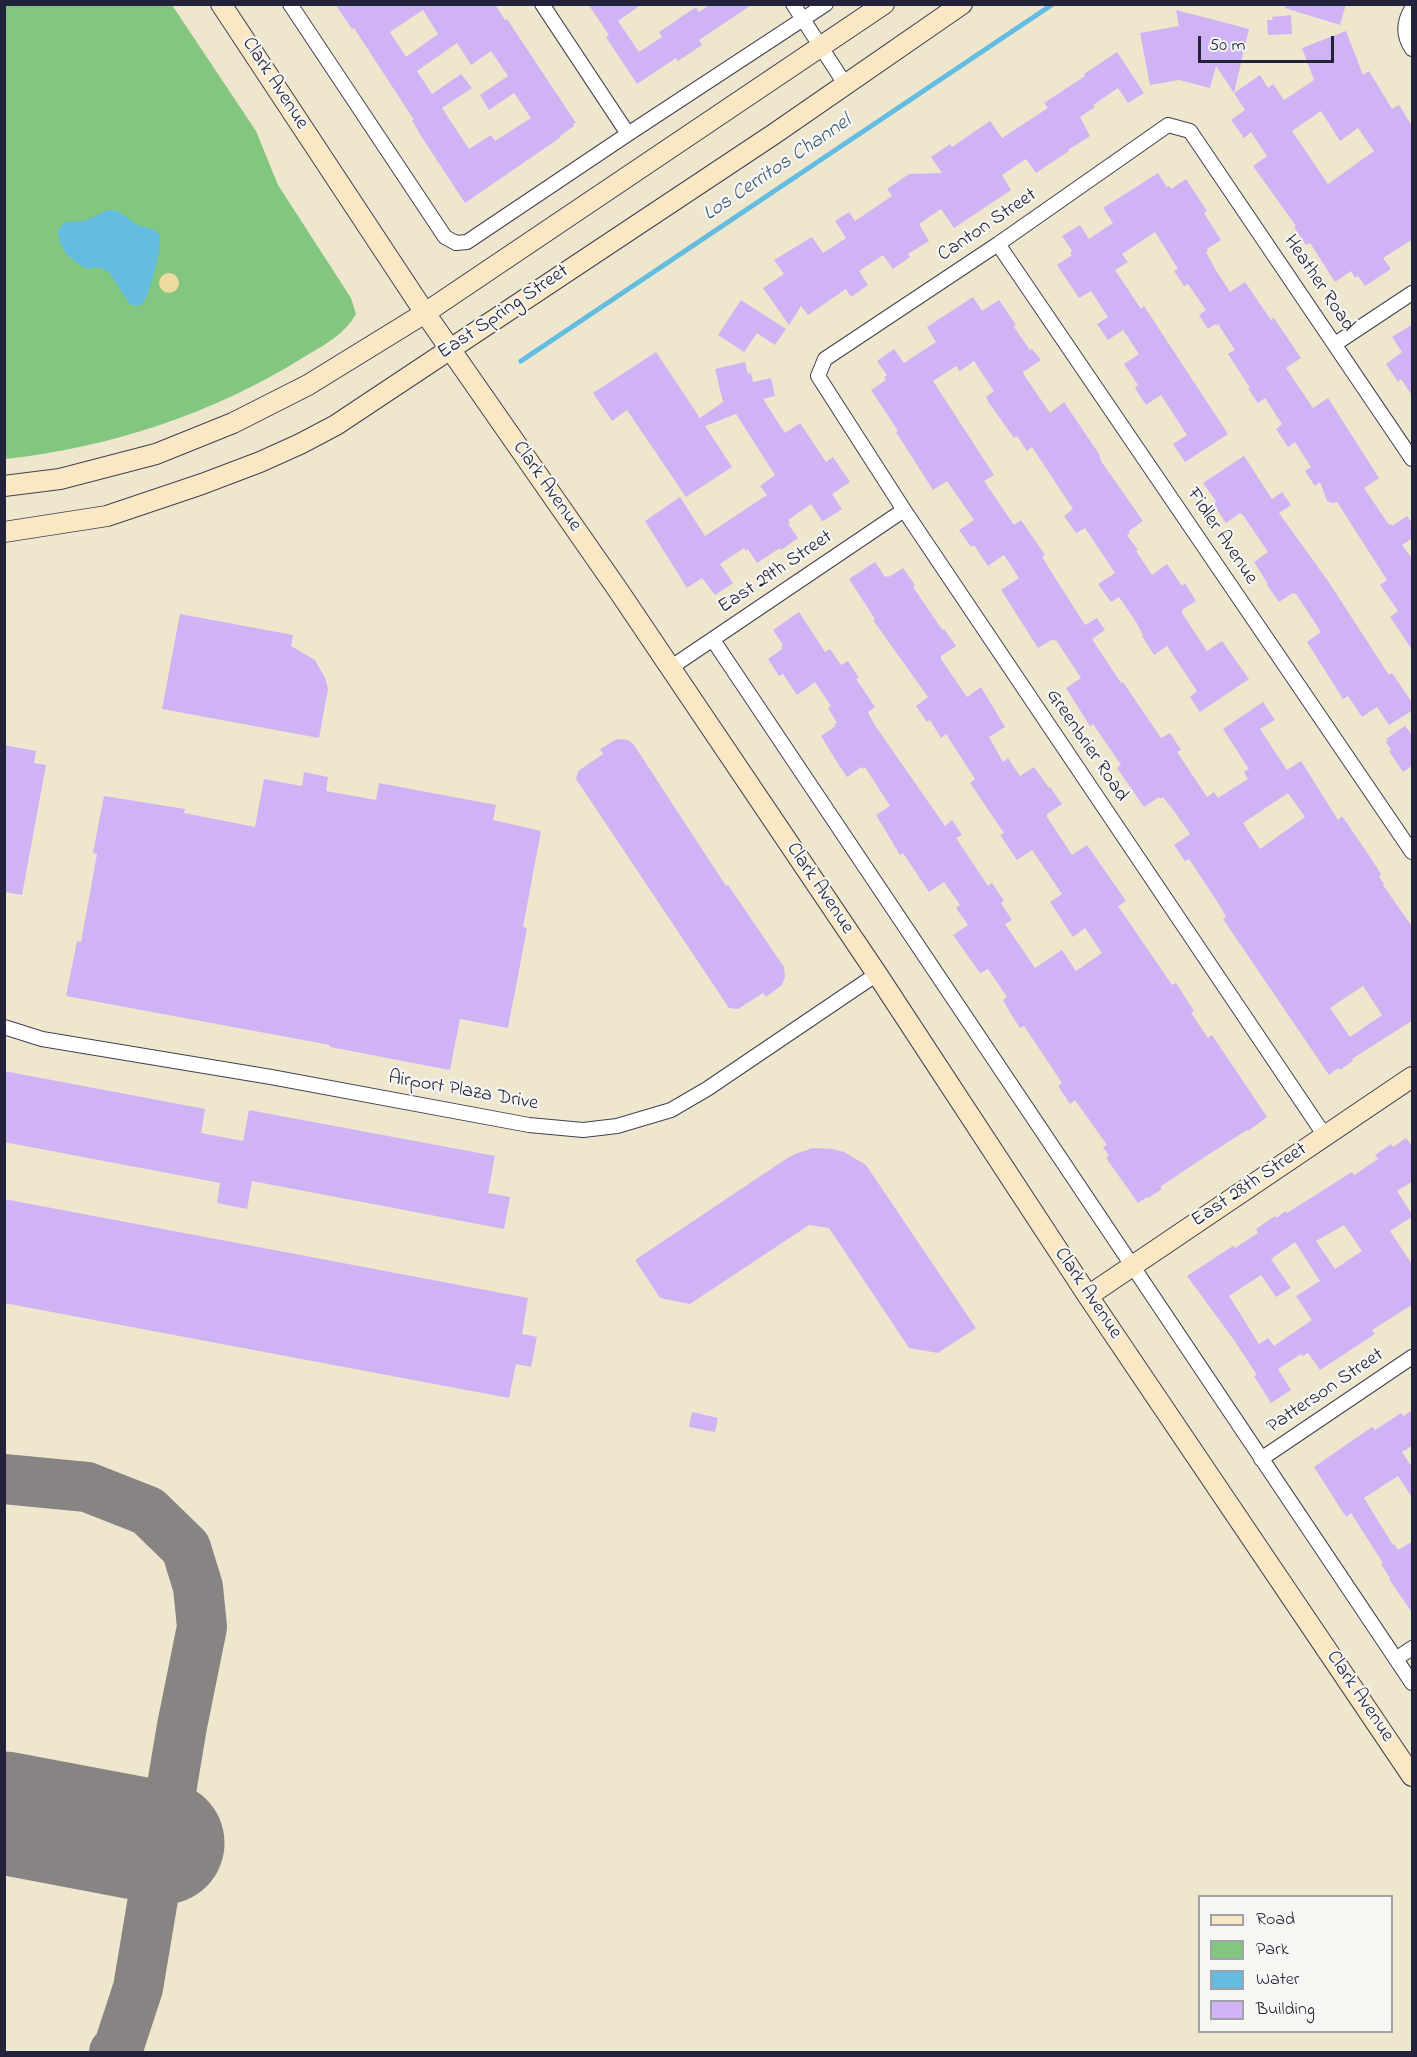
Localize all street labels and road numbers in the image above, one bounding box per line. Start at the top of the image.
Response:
street label: Clark Avenue [235,33,313,135]
street label: Canton Street [934,184,1042,268]
street label: Heather Road [1277,231,1359,337]
street label: East Spring Street [434,260,574,366]
street label: Clark Avenue [506,437,586,537]
street label: Fidler Avenue [1180,484,1262,590]
street label: East 29th Street [714,526,838,620]
street label: Greenbrier Road [1040,685,1132,807]
street label: Clark Avenue [780,839,858,939]
street label: Airport Plaza Drive [386,1067,540,1117]
street label: East 28th Street [1188,1139,1312,1233]
street label: Clark Avenue [1048,1244,1126,1344]
street label: Patterson Street [1263,1344,1389,1440]
street label: Clark Avenue [1320,1647,1398,1747]

